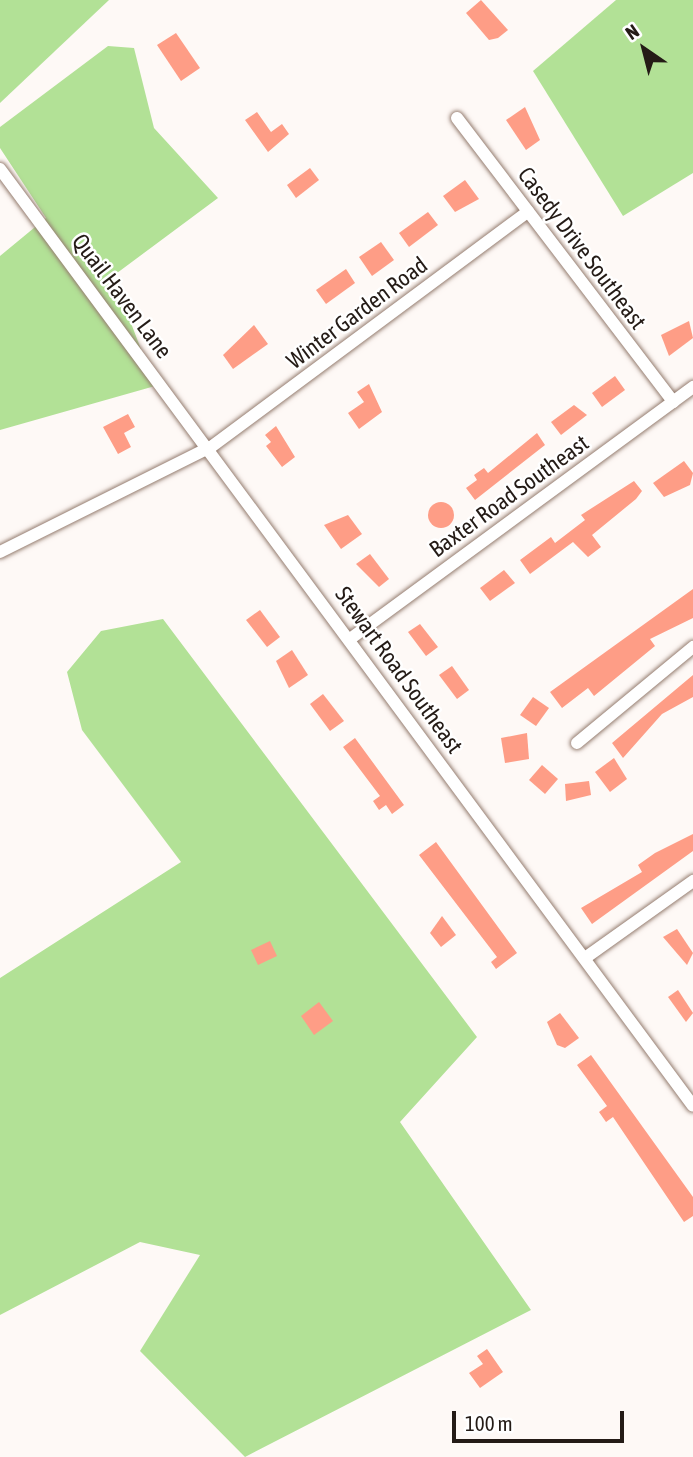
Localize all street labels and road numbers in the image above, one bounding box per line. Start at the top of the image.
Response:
street label: Casedy Drive Southeast [512,161,652,335]
street label: Quail Haven Lane [66,228,178,364]
street label: Winter Garden Road [281,251,433,375]
street label: Baxter Road Southeast [424,429,594,563]
street label: Stewart Road Southeast [329,581,469,759]

